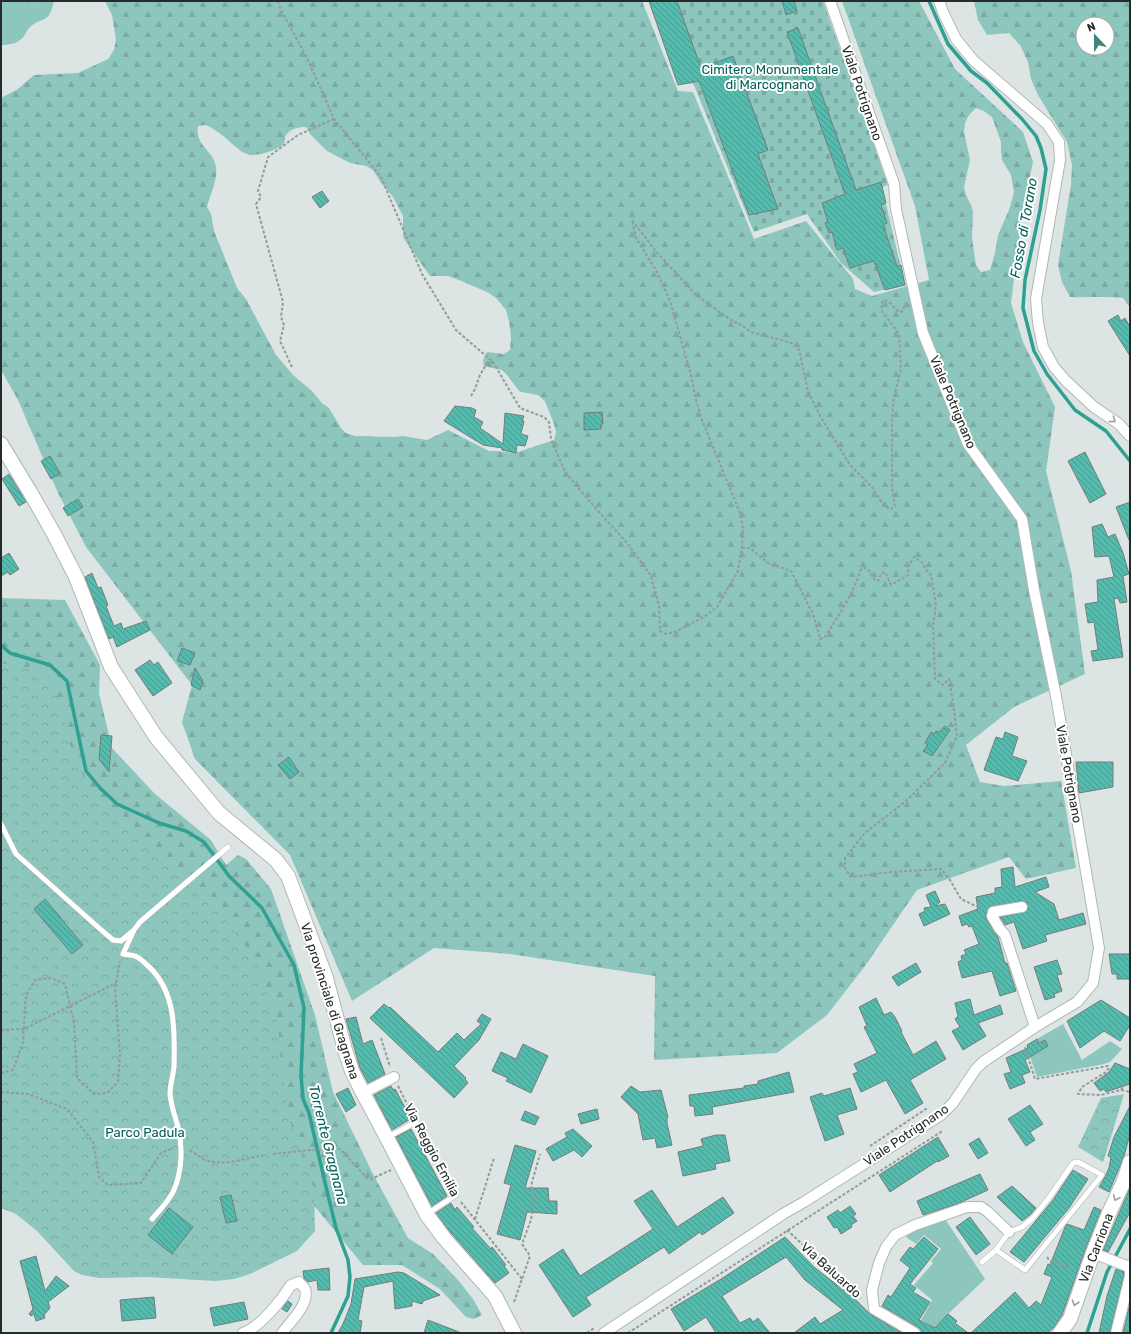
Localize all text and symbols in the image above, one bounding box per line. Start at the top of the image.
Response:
north arrow [1075,16,1115,56]
text: N [1085,20,1098,35]
street label: Viale Potrignano [838,44,885,143]
park label: Cimitero Monumentale di Marcognano [701,62,839,93]
water label: Fosso di Torano [1007,177,1041,279]
street label: Viale Potrignano [926,353,979,451]
one-way arrow [1109,415,1116,423]
street label: Viale Potrignano [1052,724,1085,824]
street label: Via provinciale di Gragnana [297,921,362,1082]
water label: Torrente Gragnana [305,1083,351,1207]
street label: Via Reggio Emilia [400,1101,463,1199]
street label: Viale Potrignano [861,1101,952,1170]
park label: Parco Padula [105,1125,185,1140]
one-way arrow [1113,1194,1121,1202]
street label: Via Carriona [1076,1211,1116,1285]
street label: Via Baluardo [798,1239,864,1301]
one-way arrow [1072,1299,1080,1306]

